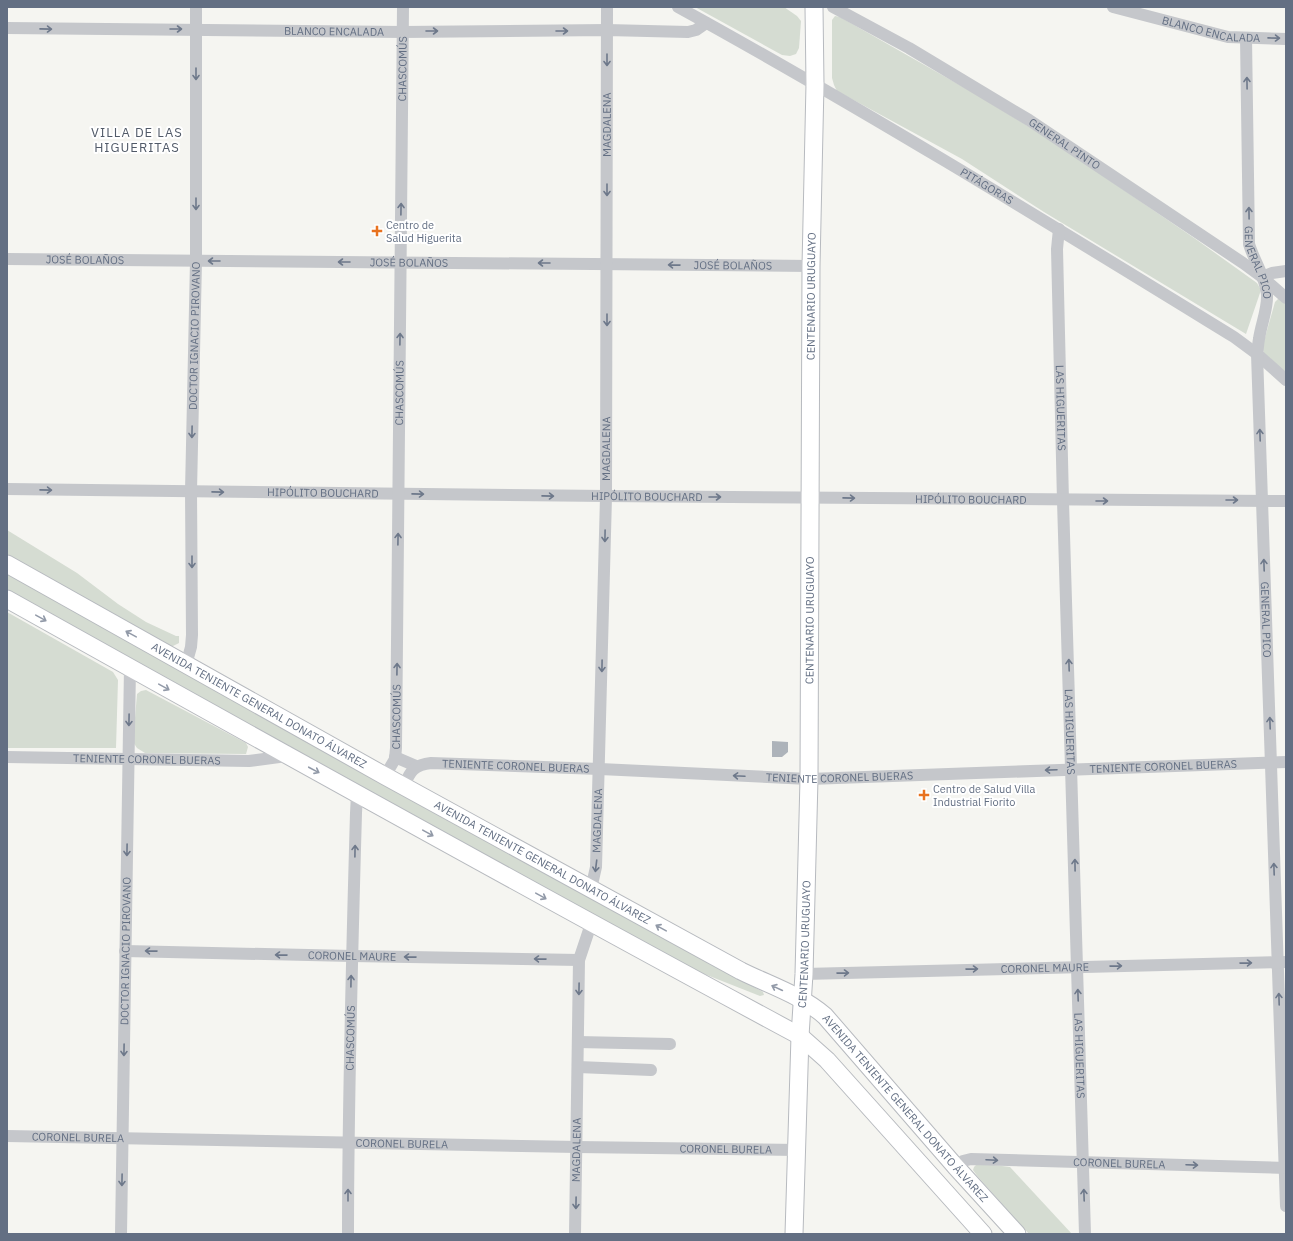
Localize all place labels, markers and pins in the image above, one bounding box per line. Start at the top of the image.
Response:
place label: Centro de Salud Higuerita [386,218,462,245]
marker: Centro de Salud Higuerita [371,225,383,237]
place label: Centro de Salud Villa Industrial Fiorito [933,782,1036,809]
marker: Centro de Salud Villa Industrial Fiorito [918,789,930,801]

